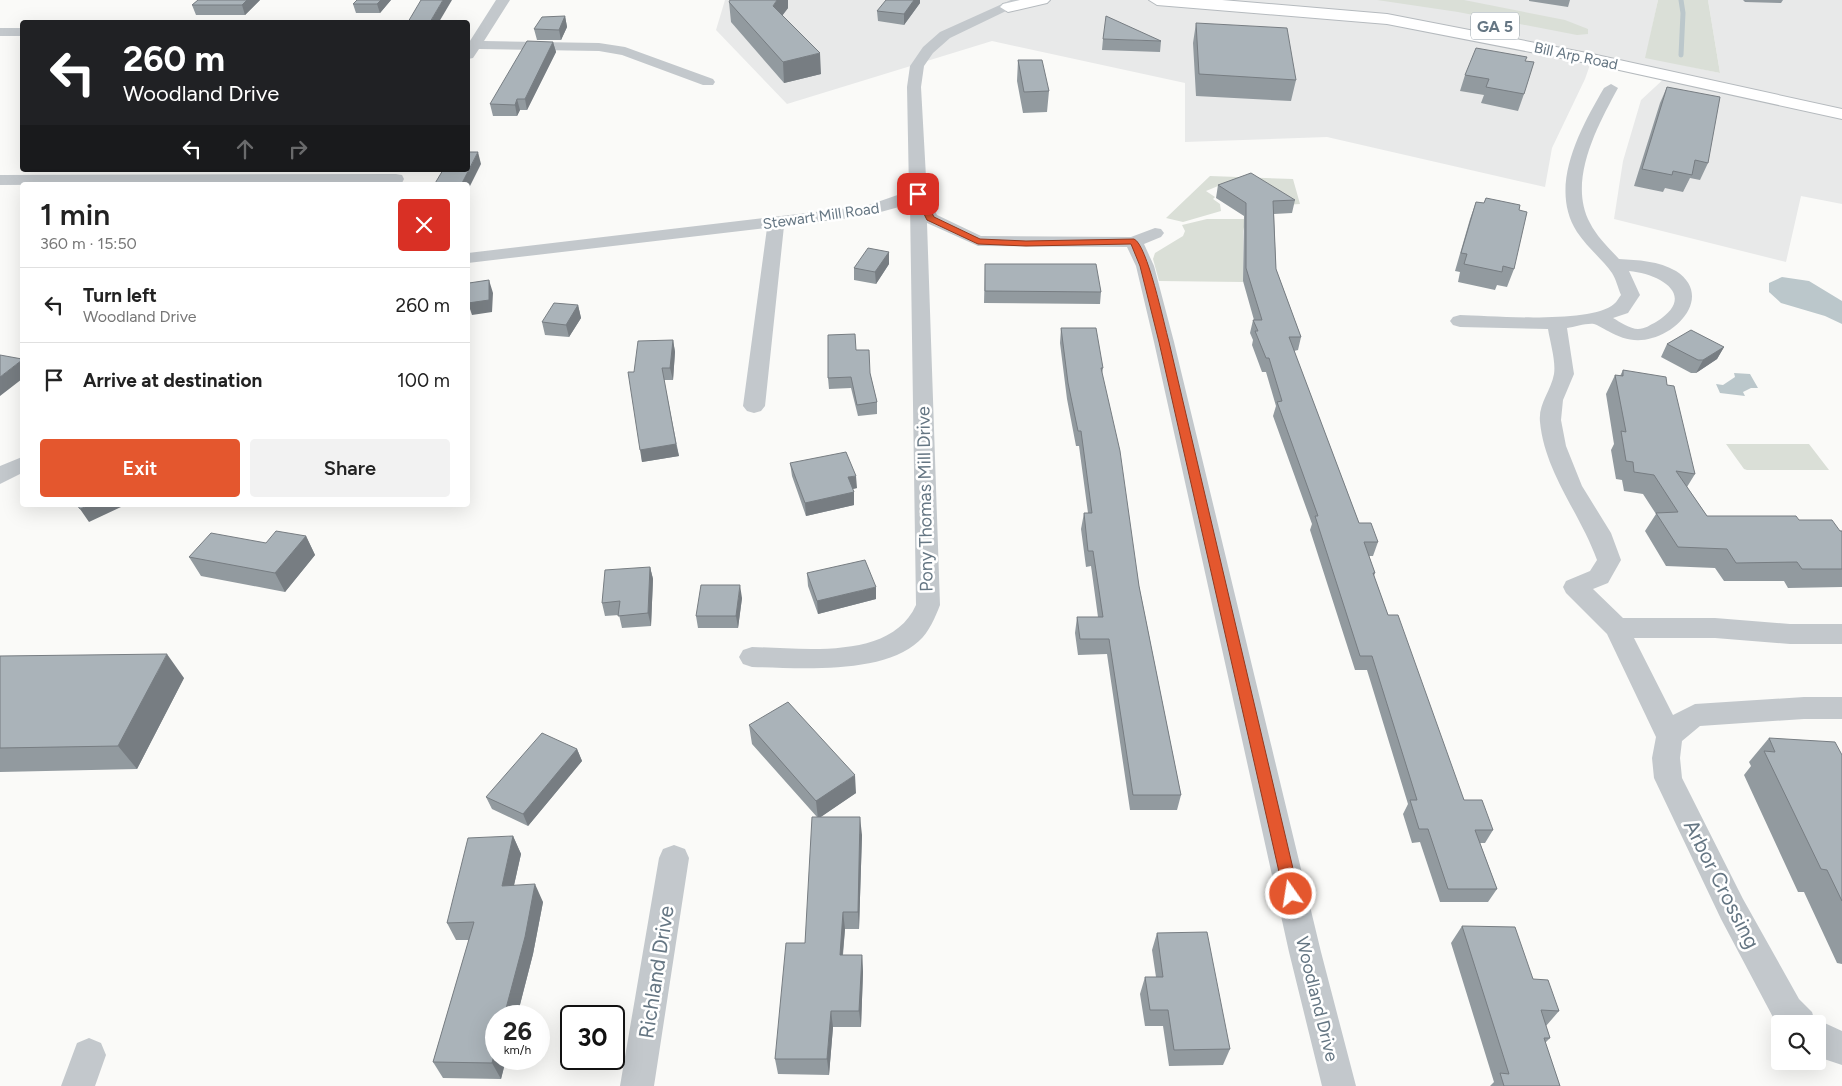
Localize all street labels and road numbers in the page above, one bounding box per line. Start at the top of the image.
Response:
road number: GA 5 [1471,12,1519,40]
street label: Bill Arp Road [1532,38,1620,74]
street label: Stewart Mill Road [762,199,880,233]
street label: Pony Thomas Mill Drive [912,406,938,592]
street label: Arbor Crossing [1679,816,1765,952]
street label: Richland Drive [633,904,679,1040]
street label: Woodland Drive [1291,934,1343,1064]

